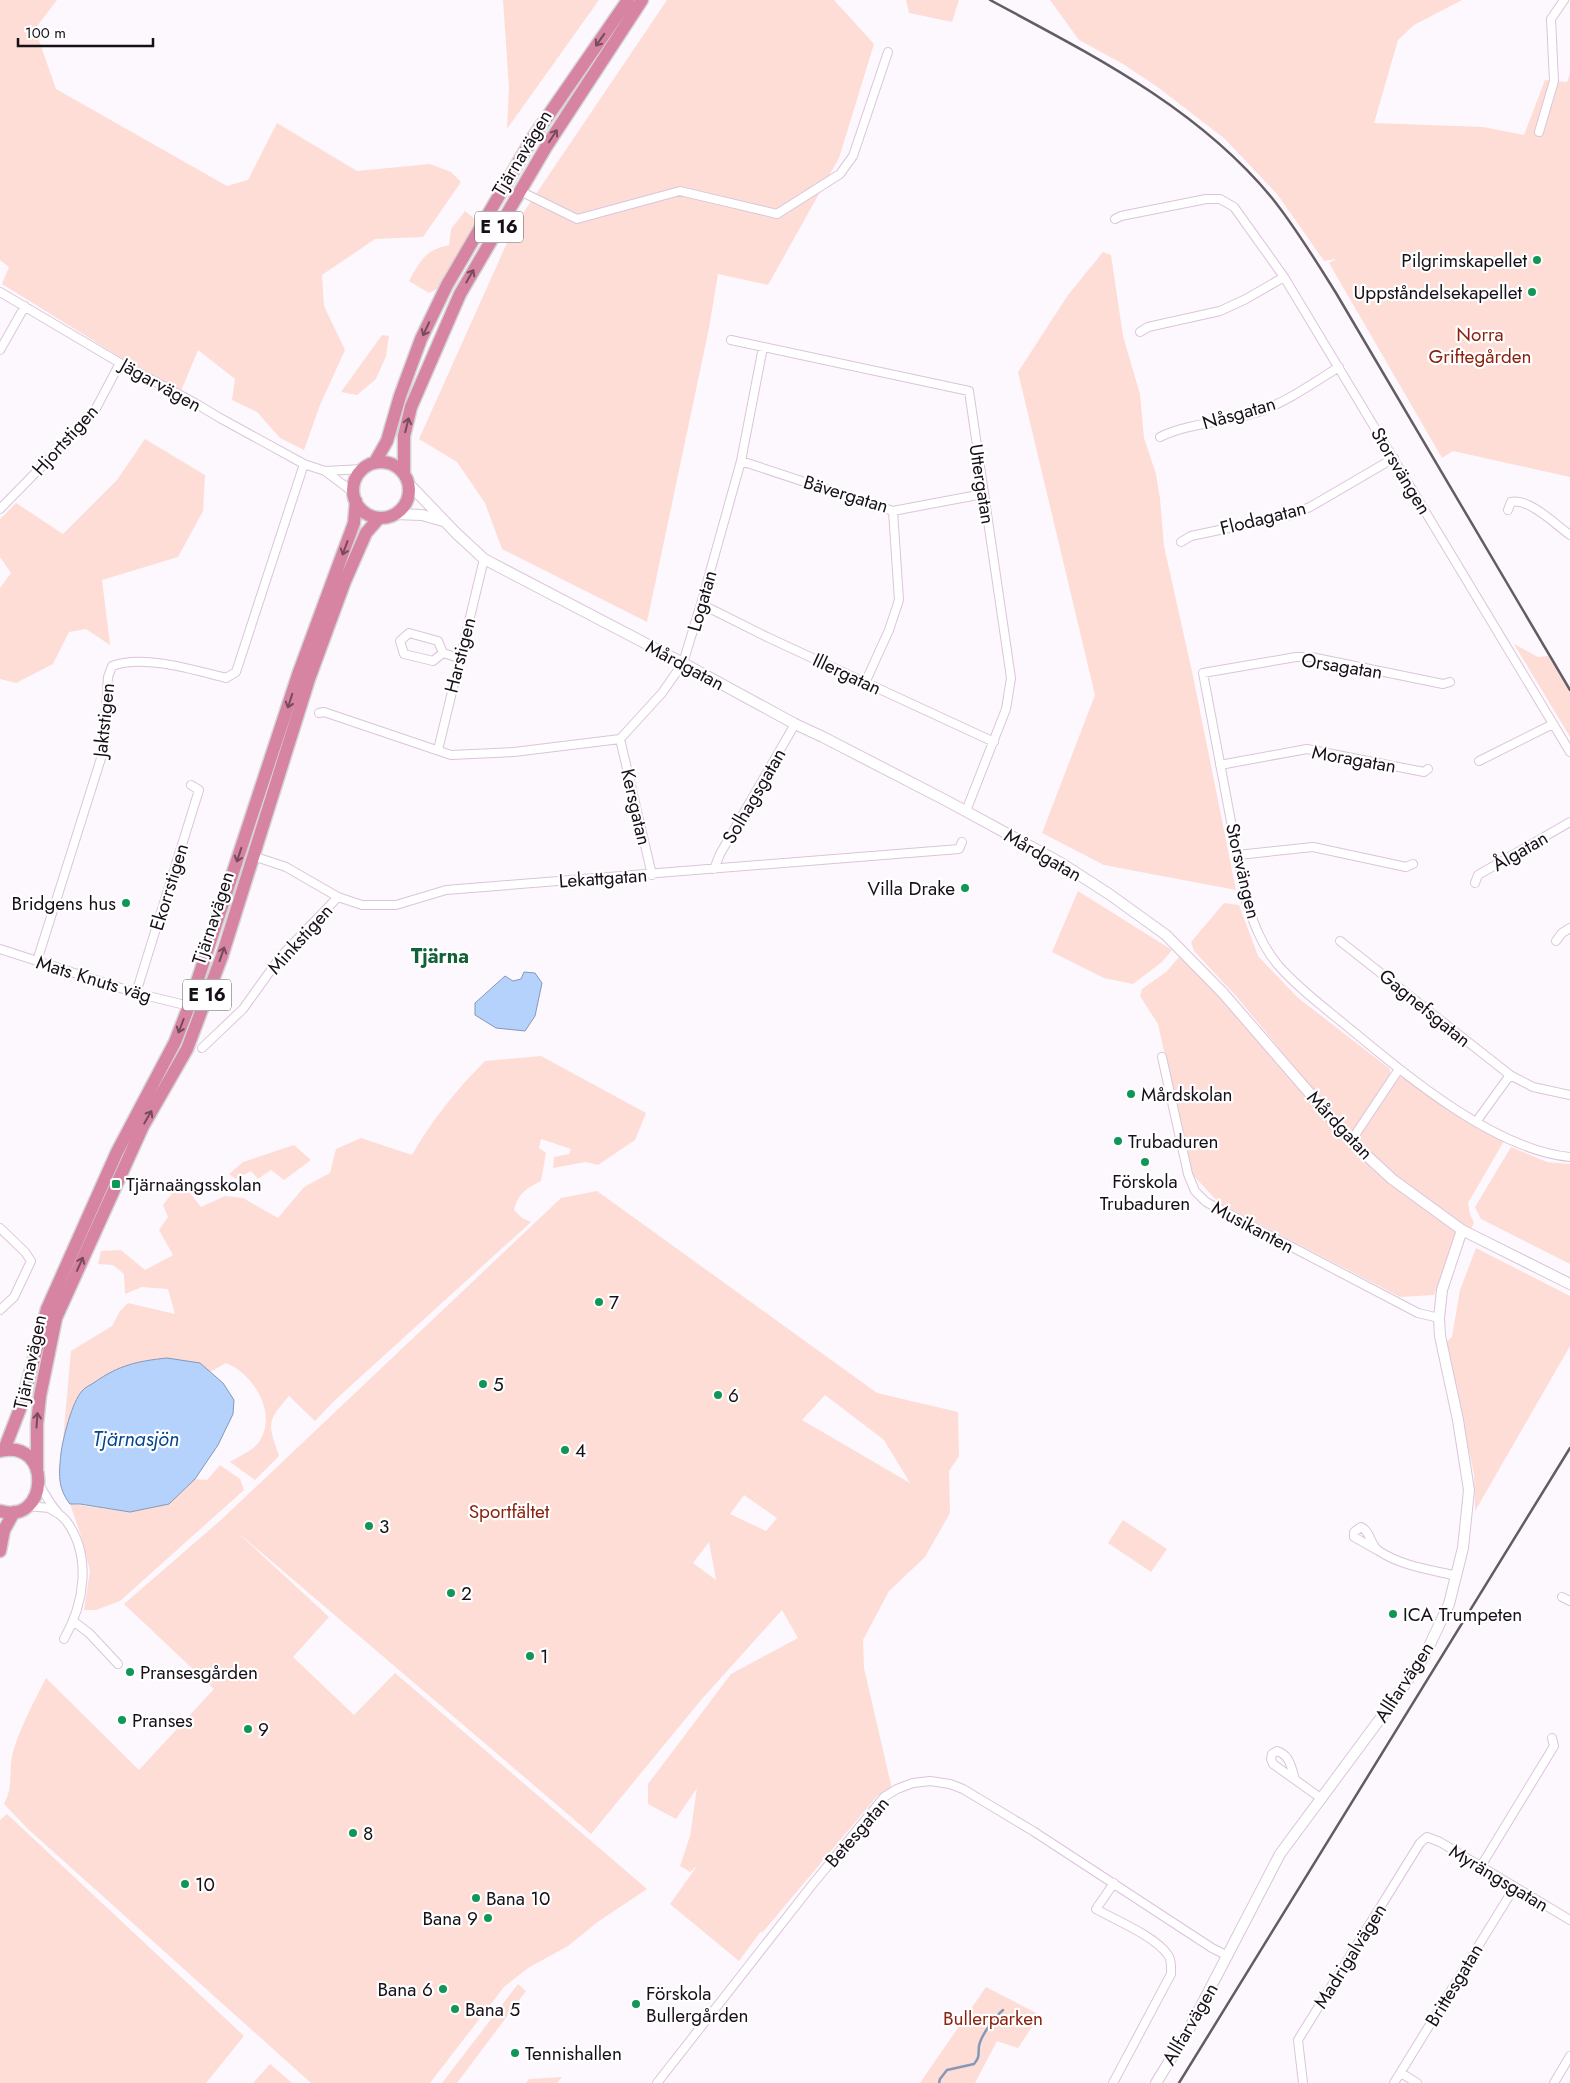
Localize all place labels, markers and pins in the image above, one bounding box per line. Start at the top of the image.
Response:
place label: Pilgrimskapellet [1401,247,1527,274]
marker: Pilgrimskapellet [1531,254,1543,266]
place label: Uppståndelsekapellet [1353,279,1522,306]
marker: Uppståndelsekapellet [1526,286,1538,298]
place label: Villa Drake [868,875,955,902]
marker: Villa Drake [959,882,971,894]
place label: Bridgens hus [12,890,116,917]
marker: Bridgens hus [120,897,132,909]
place label: Mårdskolan [1141,1081,1233,1108]
marker: Mårdskolan [1125,1088,1137,1100]
place label: Trubaduren [1128,1128,1219,1155]
marker: Trubaduren [1112,1135,1124,1147]
marker: Förskola Trubaduren [1139,1156,1151,1168]
place label: Förskola Trubaduren [1100,1168,1190,1217]
place label: Tjärnaängsskolan [126,1171,262,1198]
marker: Tjärnaängsskolan [110,1178,122,1190]
place label: 7 [609,1289,619,1316]
marker: 7 [593,1296,605,1308]
place label: 5 [493,1371,504,1398]
marker: 5 [477,1378,489,1390]
place label: 6 [728,1382,739,1409]
marker: 6 [712,1389,724,1401]
place label: 4 [575,1437,586,1464]
marker: 4 [559,1444,571,1456]
place label: 3 [379,1513,389,1540]
marker: 3 [363,1520,375,1532]
place label: 2 [461,1580,472,1607]
marker: 2 [445,1587,457,1599]
place label: ICA Trumpeten [1403,1601,1522,1628]
marker: ICA Trumpeten [1387,1608,1399,1620]
place label: 1 [540,1643,549,1670]
marker: 1 [524,1650,536,1662]
place label: Pransesgården [140,1659,258,1686]
marker: Pransesgården [124,1666,136,1678]
place label: Pranses [132,1707,193,1734]
marker: Pranses [116,1714,128,1726]
place label: 9 [258,1716,269,1743]
marker: 9 [242,1723,254,1735]
place label: 8 [363,1820,373,1847]
marker: 8 [347,1827,359,1839]
place label: 10 [195,1871,215,1898]
marker: 10 [179,1878,191,1890]
place label: Bana 10 [486,1885,551,1912]
marker: Bana 10 [470,1892,482,1904]
place label: Bana 9 [423,1905,478,1932]
marker: Bana 9 [482,1912,494,1924]
place label: Bana 6 [378,1976,433,2003]
place label: Förskola Bullergården [646,1980,749,2029]
marker: Bana 6 [437,1983,449,1995]
place label: Bana 5 [465,1996,520,2023]
marker: Förskola Bullergården [630,1998,642,2010]
marker: Bana 5 [449,2003,461,2015]
place label: Tennishallen [525,2040,622,2067]
marker: Tennishallen [509,2047,521,2059]

